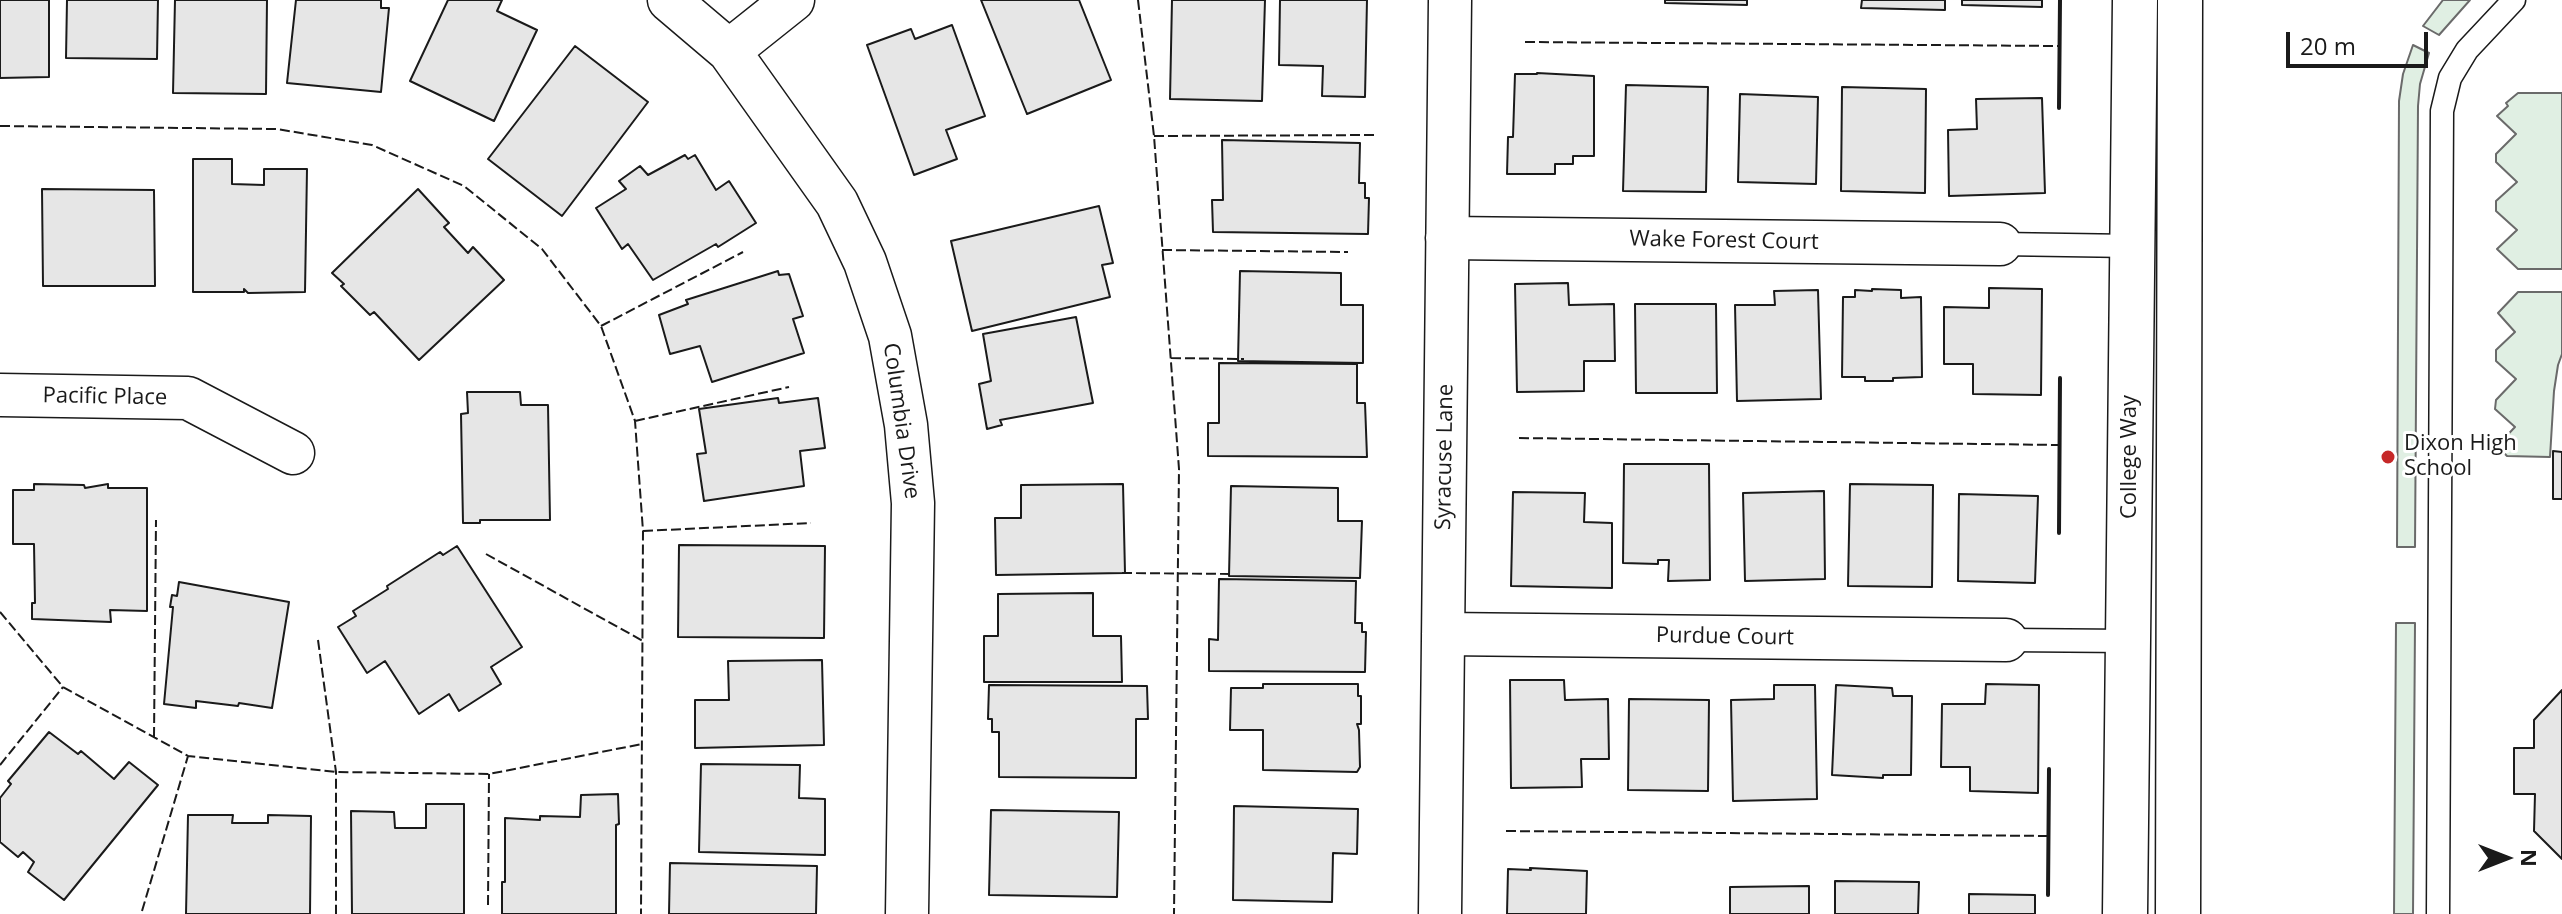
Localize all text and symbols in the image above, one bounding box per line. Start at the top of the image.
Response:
scale bar [2290,16,2432,66]
text: 20 m [2300,29,2356,62]
street label: Wake Forest Court [1629,226,1819,256]
street label: Columbia Drive [877,341,925,501]
street label: Pacific Place [42,383,168,411]
street label: Syracuse Lane [1431,384,1459,530]
street label: College Way [2117,395,2143,519]
place label: Dixon High School [2404,431,2517,482]
marker: Dixon High School [2379,448,2397,466]
street label: Purdue Court [1656,623,1794,651]
north arrow [2466,818,2546,898]
text: N [2515,849,2545,867]

